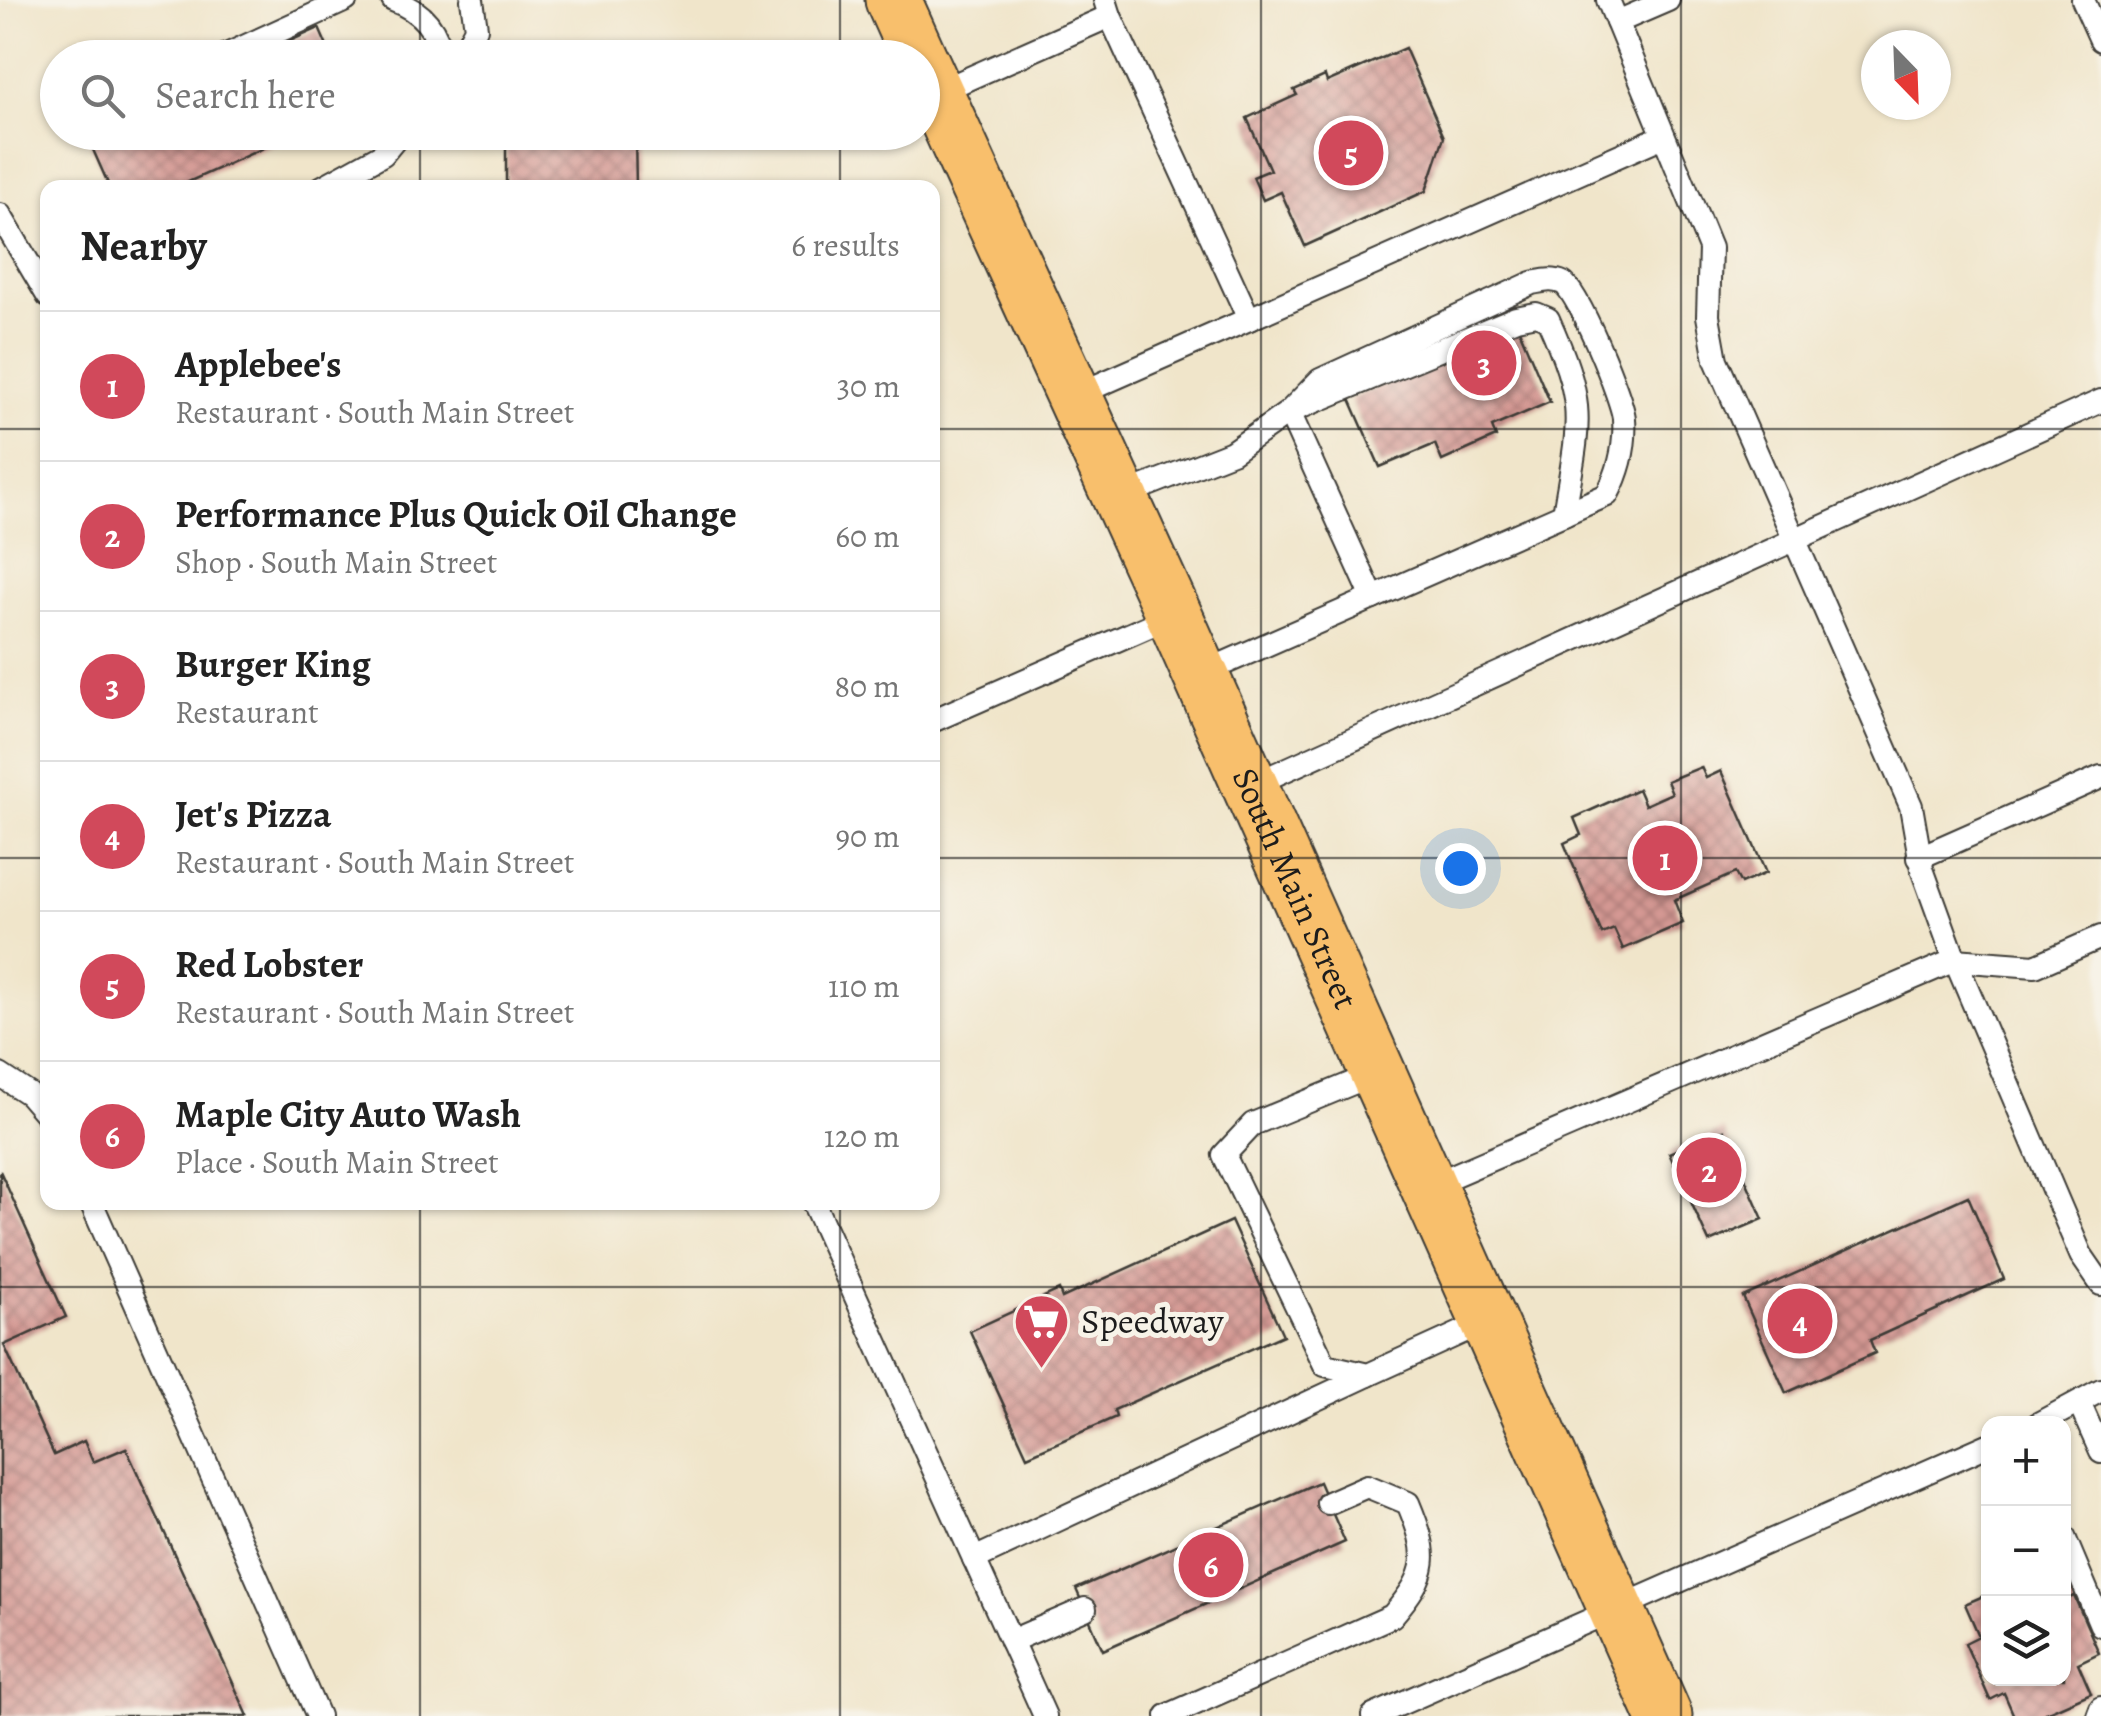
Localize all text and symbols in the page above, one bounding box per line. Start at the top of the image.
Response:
north arrow [1861,30,1951,120]
search box [40,40,940,150]
icon: search [75,68,130,123]
text: Search here [155,69,336,121]
pin: 5 [1318,116,1384,190]
text: Nearby [80,217,207,274]
text: 6 results [791,223,900,267]
pin: 3 [1452,326,1516,400]
text: Applebee's [175,338,342,390]
text: 1 [107,364,118,408]
text: 30 m [837,364,900,408]
text: Restaurant · South Main Street [175,390,574,434]
text: Performance Plus Quick Oil Change [175,488,737,540]
text: 2 [105,514,120,558]
text: 60 m [835,514,900,558]
text: Shop · South Main Street [175,540,497,584]
text: Burger King [175,638,371,690]
text: 3 [106,664,119,708]
text: 80 m [834,664,900,708]
text: Restaurant [175,690,319,734]
street label: South Main Street [1221,760,1370,1016]
text: Jet's Pizza [175,788,332,840]
text: 4 [105,814,120,858]
text: 90 m [835,814,900,858]
pin: 1 [1632,820,1698,896]
text: Restaurant · South Main Street [175,840,574,884]
your location [1435,843,1486,894]
text: Red Lobster [175,938,363,990]
text: 5 [106,964,119,1008]
text: 110 m [828,964,900,1008]
text: Restaurant · South Main Street [175,990,574,1034]
text: Maple City Auto Wash [175,1088,521,1140]
text: 6 [105,1114,120,1158]
text: 120 m [824,1114,900,1158]
pin: 2 [1676,1132,1742,1208]
text: Place · South Main Street [175,1140,499,1184]
pin: 4 [1768,1284,1832,1358]
supermarket icon: Speedway [1012,1291,1072,1370]
place label: Speedway [1081,1297,1224,1345]
map controls [1981,1416,2071,1686]
button: + [1981,1416,2071,1506]
button: − [1981,1506,2071,1596]
pin: 6 [1178,1528,1244,1602]
button: layers [1981,1596,2071,1686]

